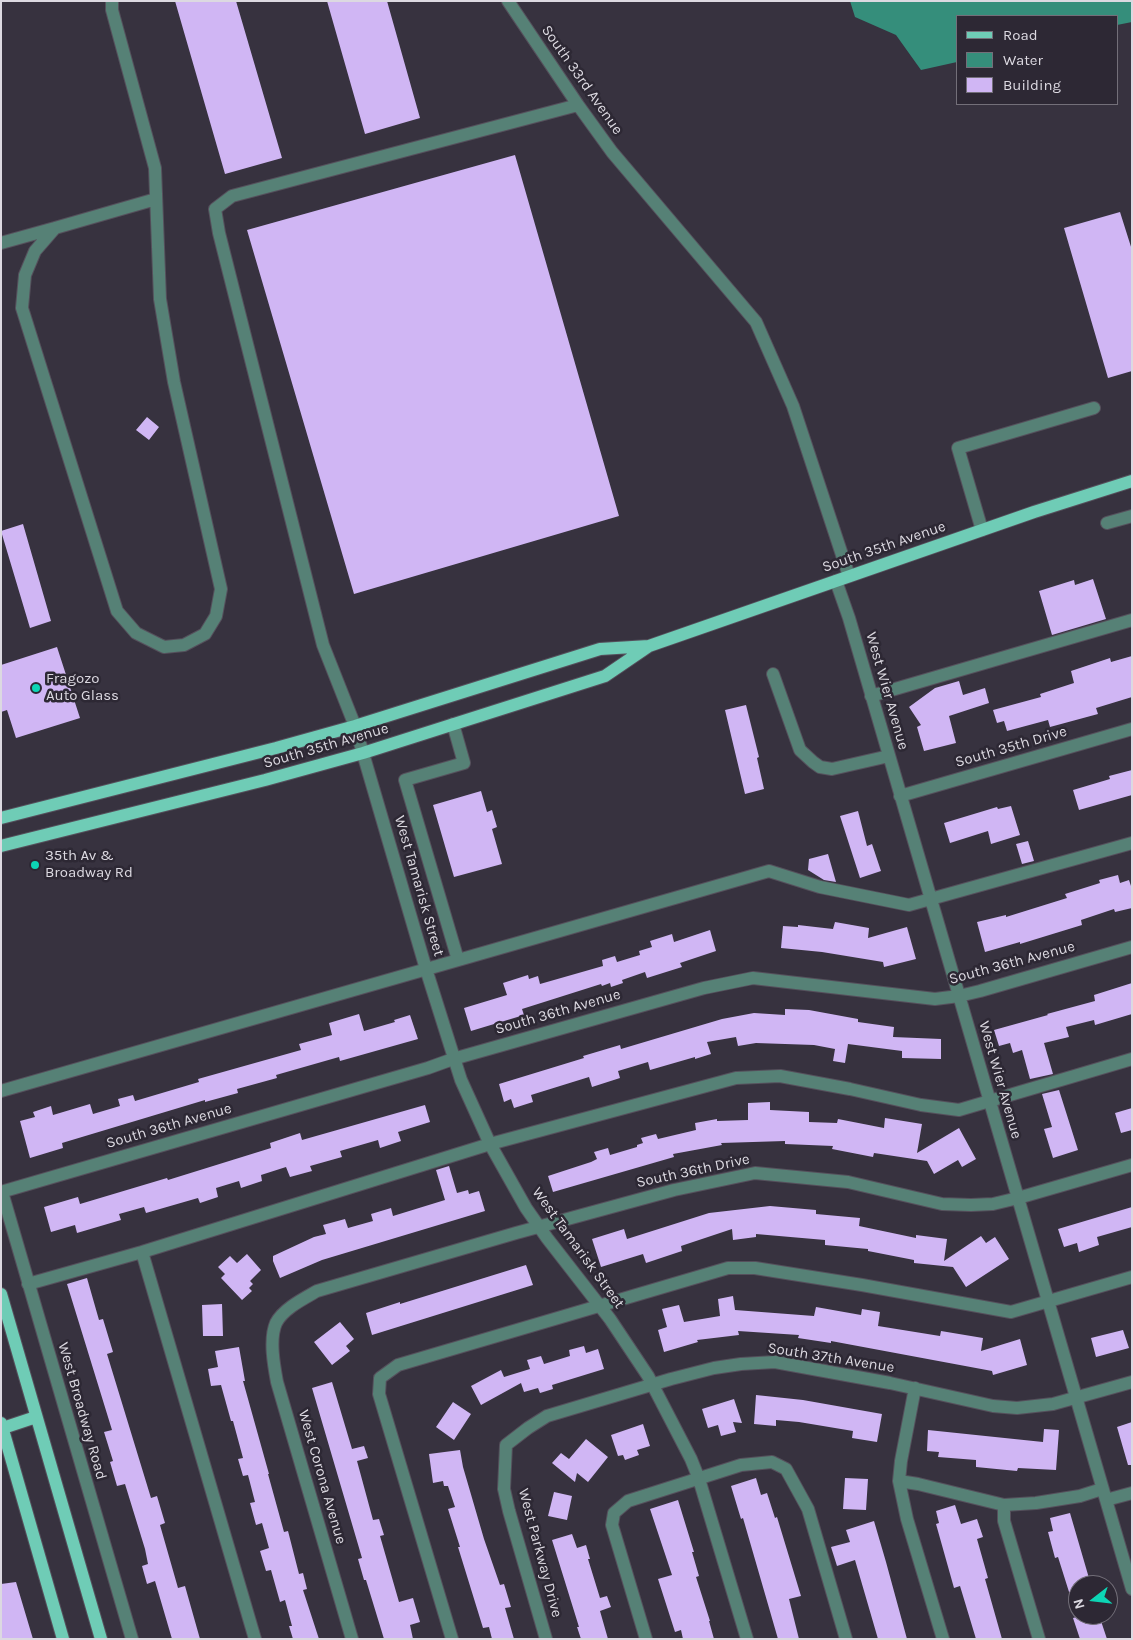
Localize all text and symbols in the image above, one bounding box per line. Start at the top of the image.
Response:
legend [956,15,1118,105]
street label: South 33rd Avenue [537,22,627,138]
text: Road [1003,26,1038,44]
text: Water [1003,51,1043,69]
text: Building [1003,76,1061,94]
street label: South 35th Avenue [820,517,948,577]
street label: West Wier Avenue [862,630,912,752]
place label: Fragozo Auto Glass [46,670,119,705]
marker: Fragozo Auto Glass [30,682,42,694]
street label: South 35th Avenue [261,719,391,773]
street label: South 35th Drive [953,722,1069,772]
street label: West Tamarisk Street [390,814,448,958]
place label: 35th Av & Broadway Rd [45,847,133,882]
marker: 35th Av & Broadway Rd [29,859,41,871]
street label: South 36th Avenue [947,938,1077,988]
street label: South 36th Avenue [493,985,623,1039]
street label: West Wier Avenue [975,1019,1025,1141]
street label: South 36th Avenue [104,1099,234,1153]
street label: South 36th Drive [635,1150,751,1192]
street label: West Tamarisk Street [528,1184,628,1312]
street label: South 37th Avenue [766,1339,896,1377]
street label: West Broadway Road [54,1340,110,1482]
street label: West Corona Avenue [294,1408,350,1546]
street label: West Parkway Drive [514,1487,566,1619]
north arrow [1068,1575,1118,1625]
text: N [1070,1597,1089,1611]

